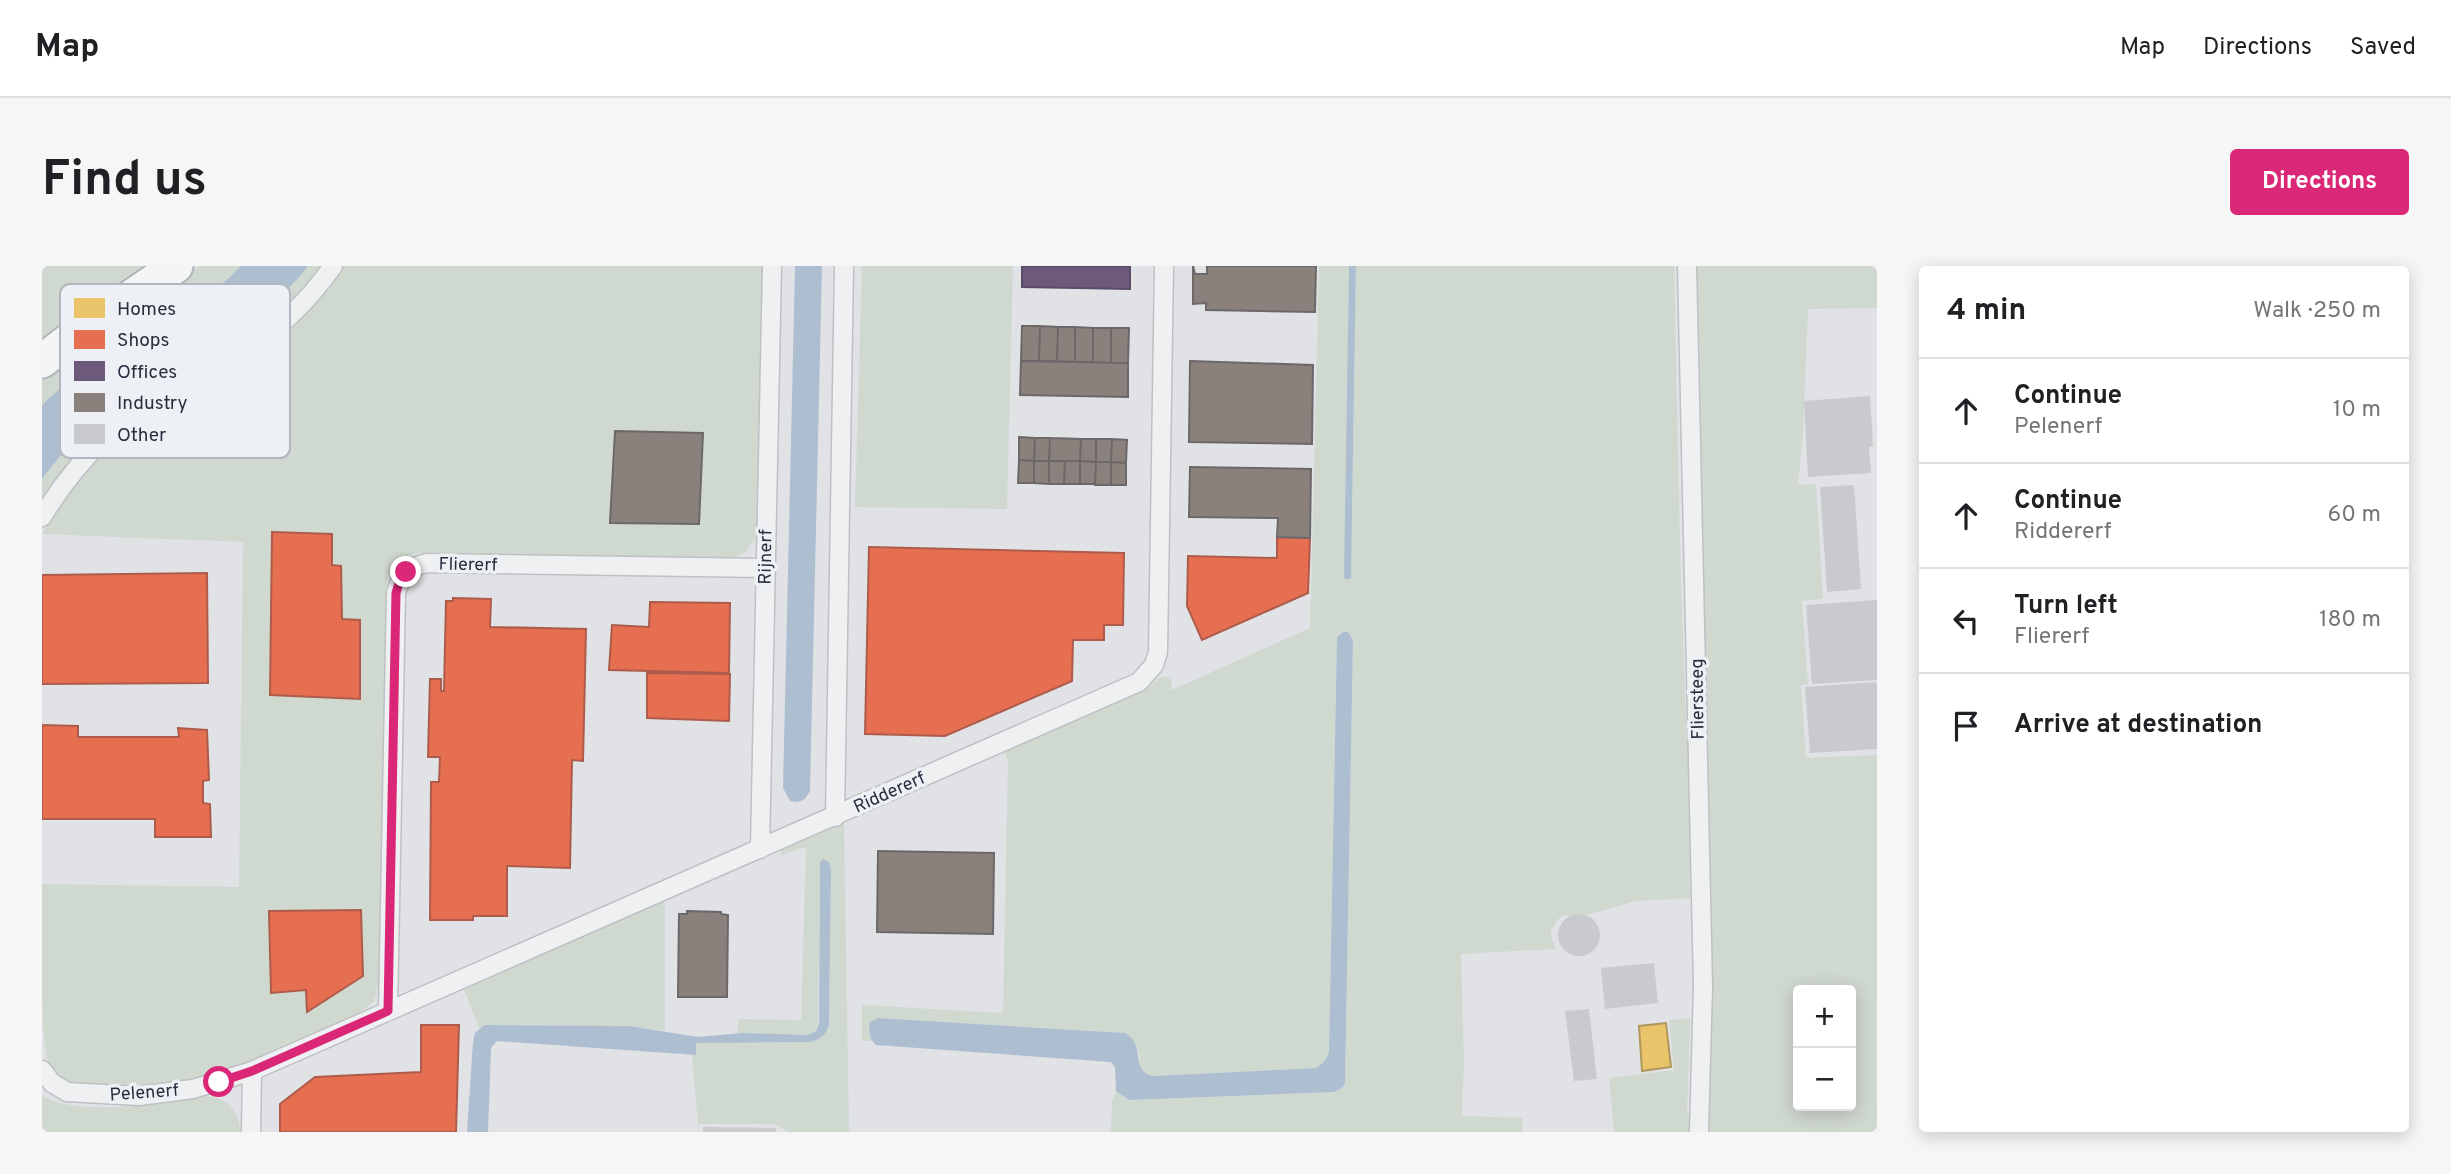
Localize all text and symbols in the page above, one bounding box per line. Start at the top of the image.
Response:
text: Map [35,27,99,69]
text: Map [2120,33,2165,63]
text: Directions [2203,33,2312,63]
text: Saved [2350,33,2416,63]
button: Directions [2230,149,2409,215]
text: Find us [42,151,207,213]
legend [60,284,290,458]
text: 4 min [1947,293,2026,330]
text: Walk · 250 m [2253,297,2381,326]
text: Homes [117,298,176,322]
text: Shops [117,329,169,353]
text: Offices [117,361,177,385]
text: Continue [2014,380,2122,413]
text: Industry [117,392,187,416]
icon: ahead [1947,392,1985,430]
text: 10 m [2333,396,2381,425]
text: Pelenerf [2014,413,2102,442]
text: Other [117,424,167,448]
text: Continue [2014,485,2122,518]
icon: ahead [1947,497,1985,535]
text: 60 m [2328,501,2381,530]
text: Riddererf [2014,518,2111,547]
street label: Rijnerf [755,529,778,585]
street label: Fliererf [438,553,498,578]
route end [390,556,421,587]
text: Turn left [2014,590,2118,623]
icon: left [1947,602,1985,640]
text: 180 m [2319,606,2381,635]
text: Fliererf [2014,623,2089,652]
street label: Fliersteeg [1686,658,1711,740]
icon: arrive [1947,707,1985,745]
text: Arrive at destination [2014,709,2262,742]
street label: Riddererf [850,767,929,819]
map controls [1793,985,1856,1111]
button: + [1793,985,1856,1048]
button: − [1793,1048,1856,1111]
route start [203,1066,234,1097]
street label: Pelenerf [109,1080,179,1107]

